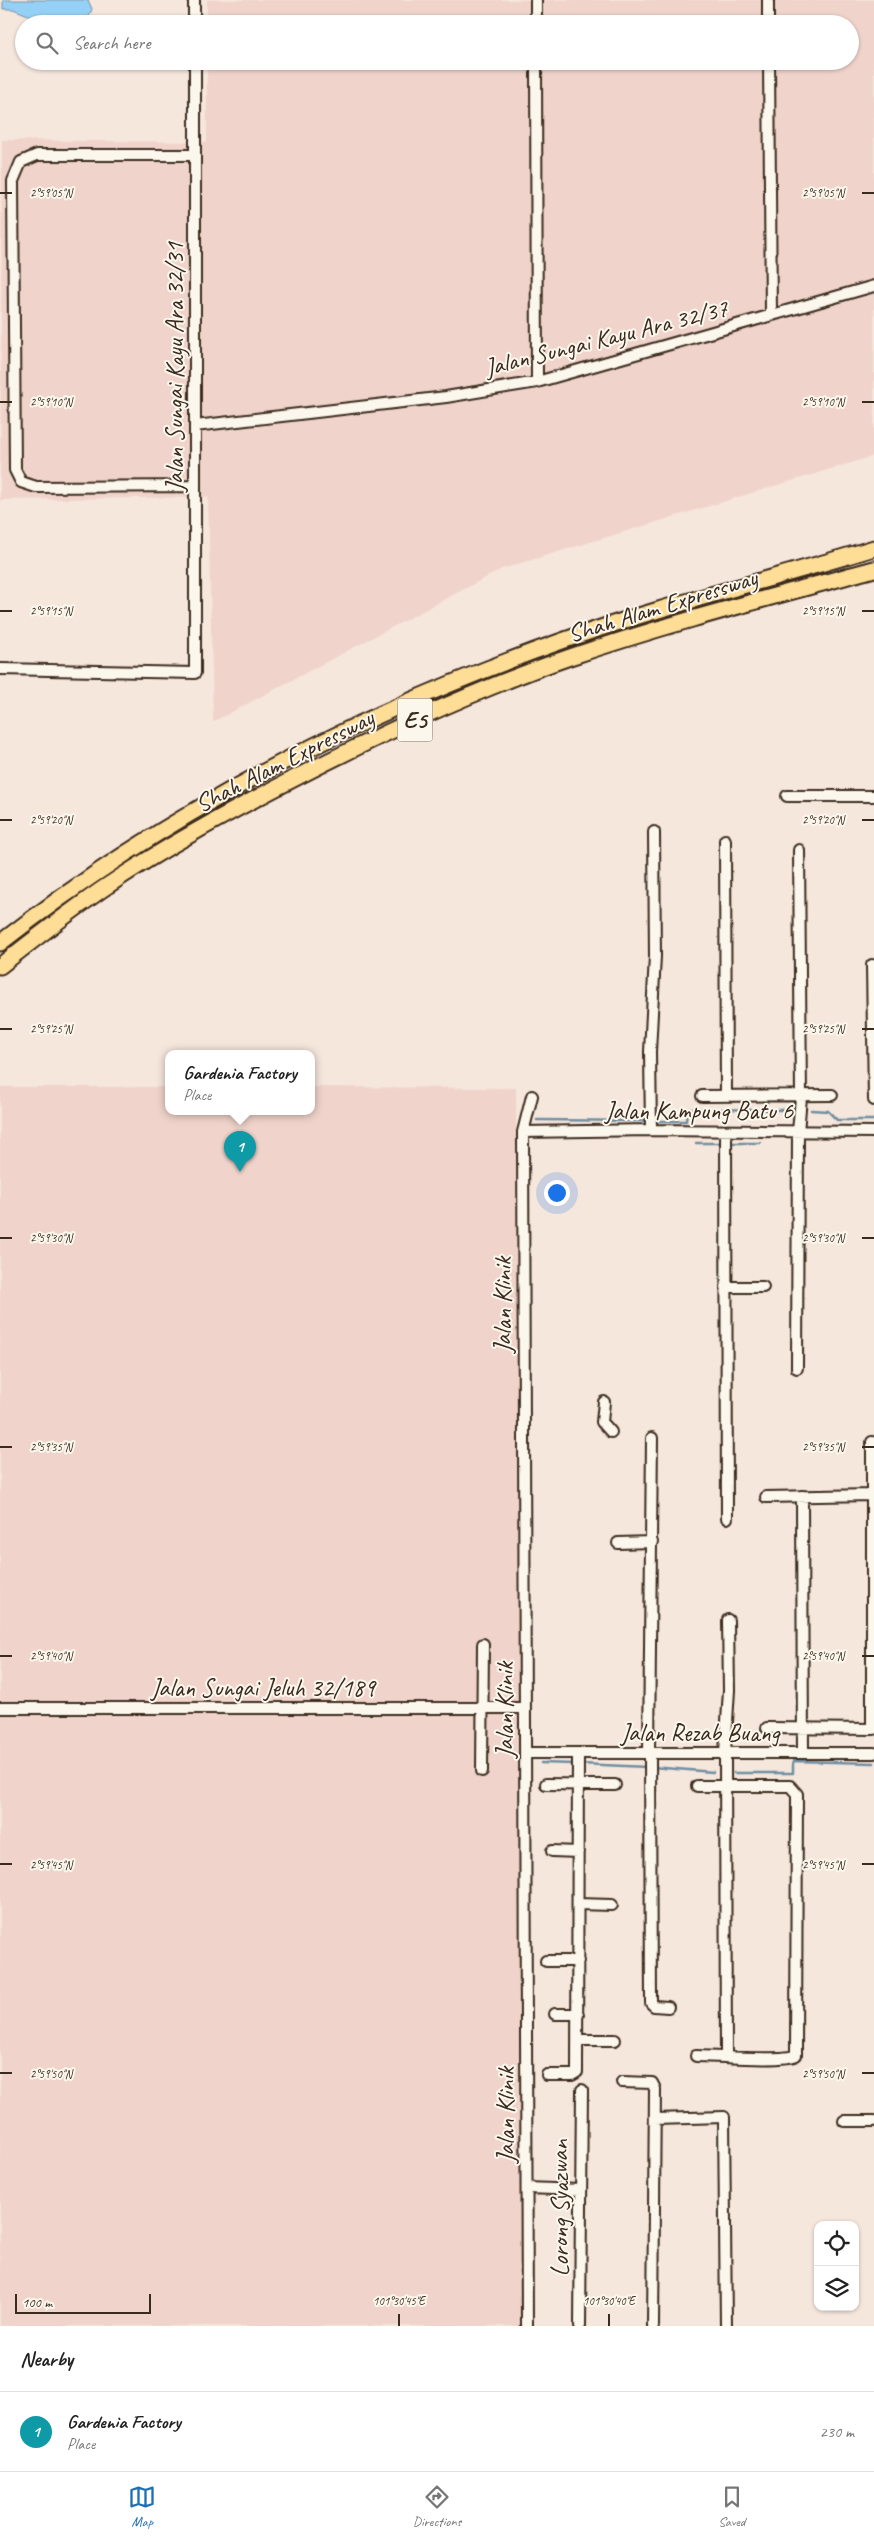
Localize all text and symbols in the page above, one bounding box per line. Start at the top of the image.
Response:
search box [15,15,859,70]
icon: search [33,29,61,57]
text: Search here [73,31,150,55]
text: 2°59'05"N [30,185,74,201]
text: 2°59'05"N [802,185,846,201]
street label: Jalan Sungai Kayu Ara 32/31 [159,241,191,493]
street label: Jalan Sungai Kayu Ara 32/37 [480,292,733,384]
text: 2°59'10"N [30,394,74,410]
text: 2°59'10"N [802,394,846,410]
street label: Shah Alam Expressway [564,561,762,650]
text: 2°59'15"N [30,603,74,619]
text: 2°59'15"N [802,603,846,619]
road number: E5 [398,698,432,742]
street label: Shah Alam Expressway [190,701,381,820]
text: 2°59'20"N [30,812,74,828]
text: 2°59'20"N [802,812,846,828]
text: 2°59'25"N [30,1021,74,1037]
text: 2°59'25"N [802,1021,846,1037]
popup [165,1050,315,1115]
text: Gardenia Factory [183,1061,297,1085]
text: Place [183,1085,211,1105]
street label: Jalan Kampung Batu 6 [604,1095,794,1127]
pin: 1 [224,1131,256,1172]
your location [544,1180,570,1206]
text: 2°59'30"N [30,1230,74,1246]
text: 2°59'30"N [802,1230,846,1246]
street label: Jalan Klinik [487,1255,519,1354]
text: 2°59'35"N [30,1439,74,1455]
text: 2°59'35"N [802,1439,846,1455]
text: 2°59'40"N [30,1648,74,1664]
text: 2°59'40"N [802,1648,846,1664]
street label: Jalan Klinik [489,1660,521,1759]
street label: Jalan Sungai Jeluh 32/189 [150,1672,377,1704]
street label: Jalan Rezab Buang [620,1717,781,1749]
text: 2°59'45"N [30,1857,74,1873]
text: 2°59'45"N [802,1857,846,1873]
street label: Jalan Klinik [490,2065,522,2164]
text: 2°59'50"N [30,2066,74,2082]
text: 2°59'50"N [802,2066,846,2082]
street label: Lorong Syazwan [544,2139,576,2277]
map controls [814,2221,859,2311]
button: locate [814,2221,859,2266]
button: layers [814,2266,859,2311]
scale bar [15,2291,151,2314]
text: 101°30'45"E [373,2293,427,2309]
text: 101°30'40"E [583,2293,637,2309]
text: 100 m [22,2294,52,2311]
text: Nearby [20,2346,73,2372]
text: Gardenia Factory [67,2410,181,2434]
text: 1 [32,2422,40,2442]
text: 230 m [820,2422,854,2442]
text: Place [67,2434,95,2454]
tab: Map [128,2483,156,2530]
tab: Directions [413,2483,461,2530]
tab: Saved [718,2483,746,2530]

